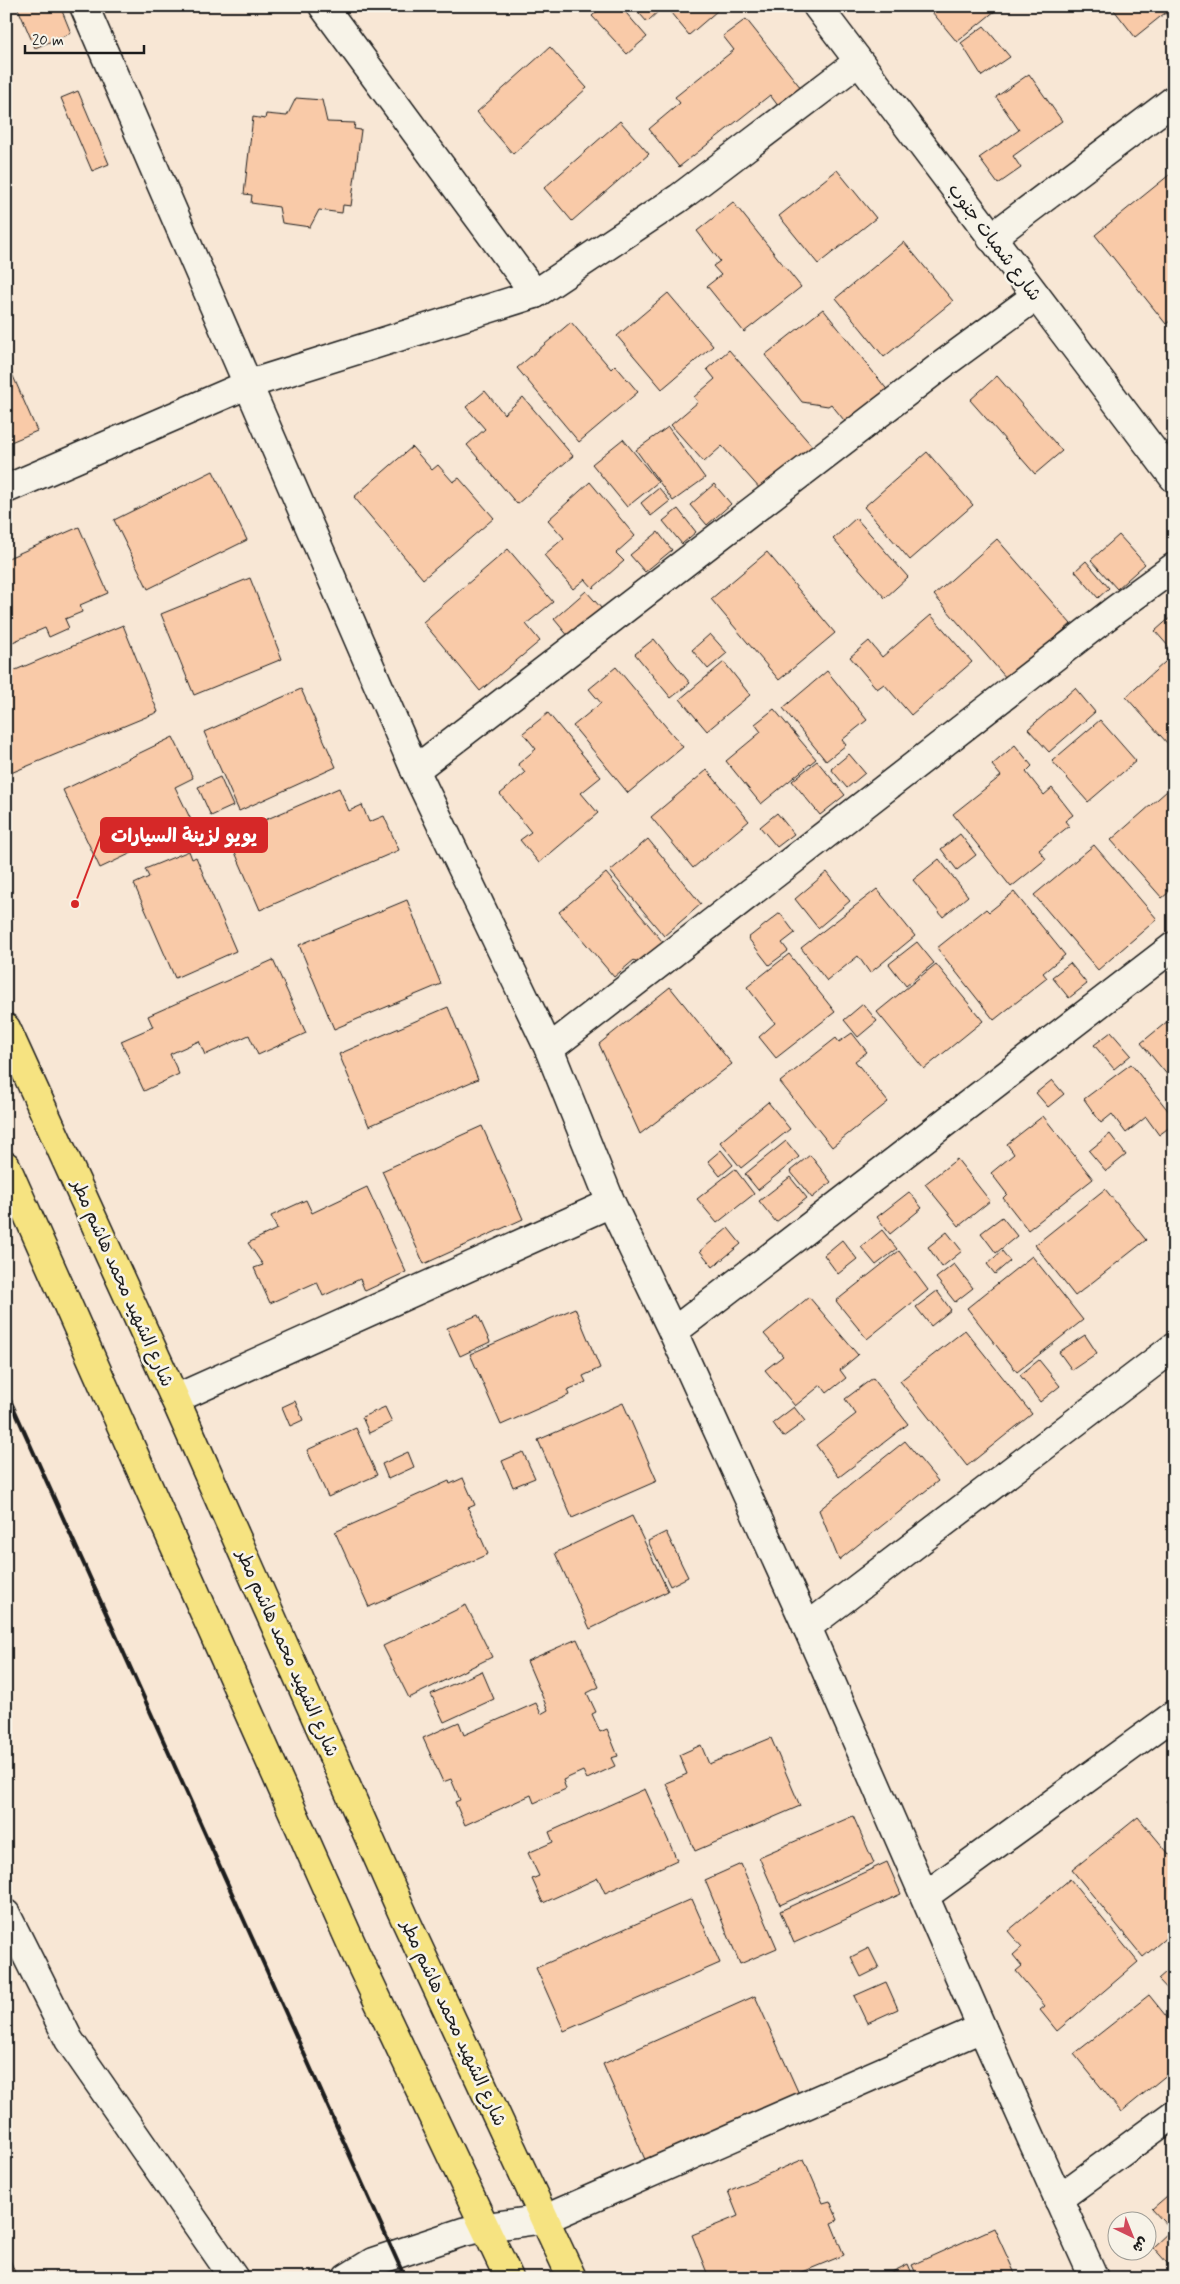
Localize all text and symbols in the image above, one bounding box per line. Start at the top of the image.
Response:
scale bar [25,22,144,54]
text: 20 m [32,31,64,51]
street label: شارع شمبات جنوب [942,179,1046,306]
callout: يويو لزينة السيارات [101,818,267,852]
text: يويو لزينة السيارات [111,824,258,849]
street label: شارع الشهيد محمد هاشم مطر [64,1174,179,1391]
street label: شارع الشهيد محمد هاشم مطر [229,1544,344,1761]
street label: شارع الشهيد محمد هاشم مطر [393,1915,511,2131]
north arrow [1108,2212,1158,2262]
text: ش [1128,2233,1152,2257]

